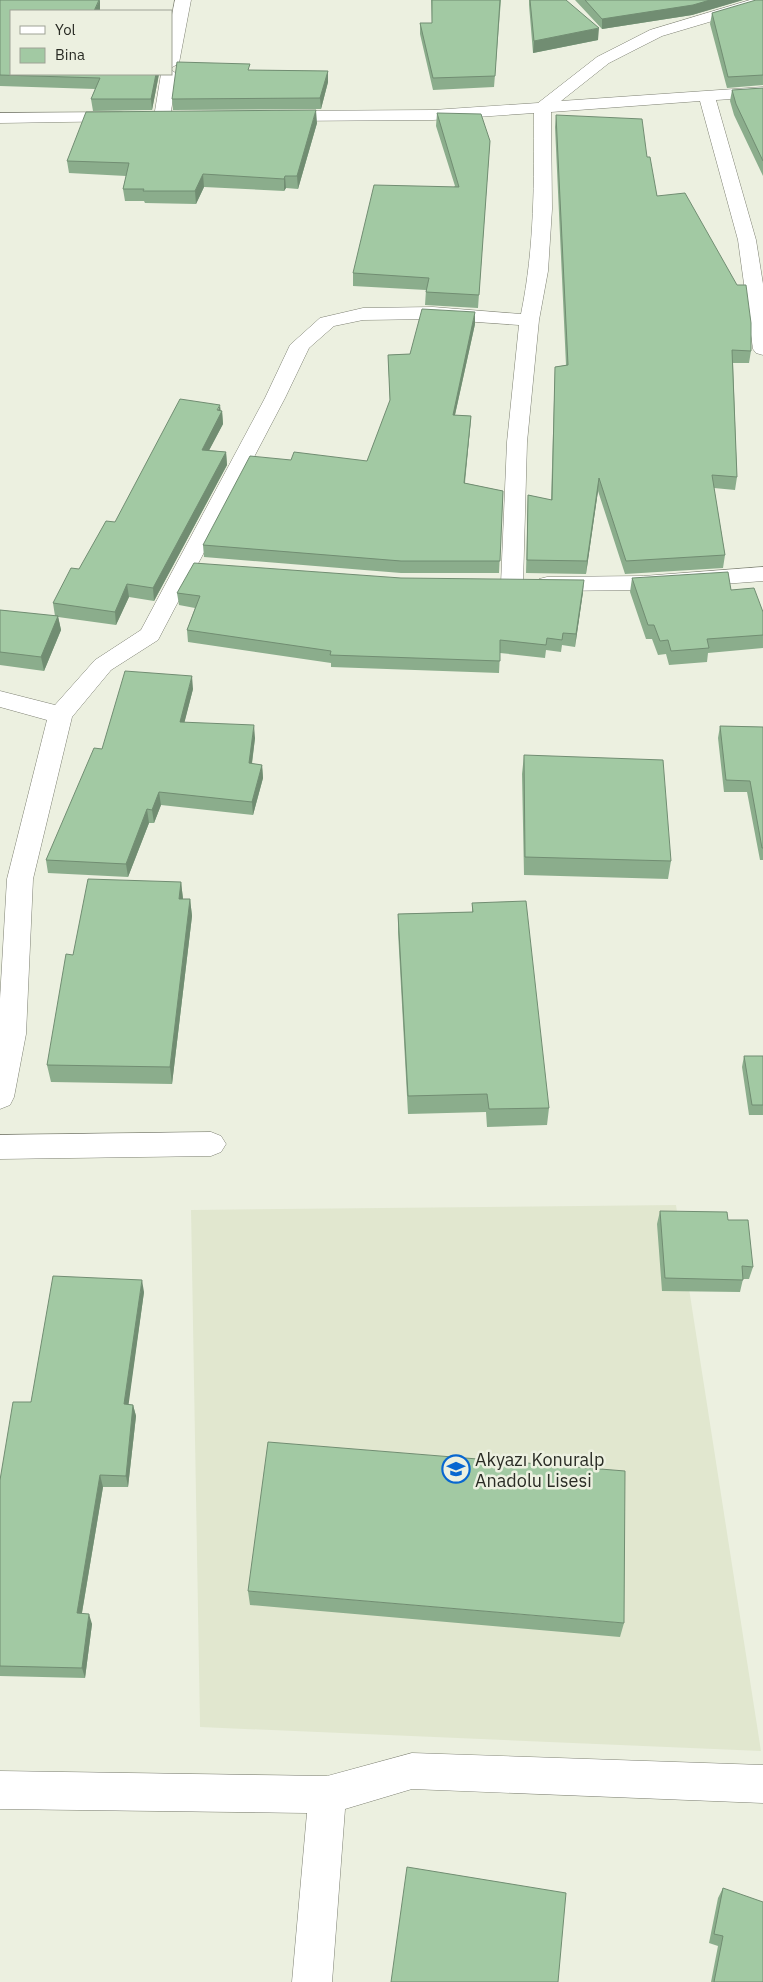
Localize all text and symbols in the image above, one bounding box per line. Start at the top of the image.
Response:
legend [10,10,172,75]
text: Yol [55,20,76,39]
text: Bina [55,45,85,64]
place label: Akyazı Konuralp Anadolu Lisesi [475,1448,604,1492]
school or university icon: Akyazı Konuralp Anadolu Lisesi [441,1454,471,1484]

